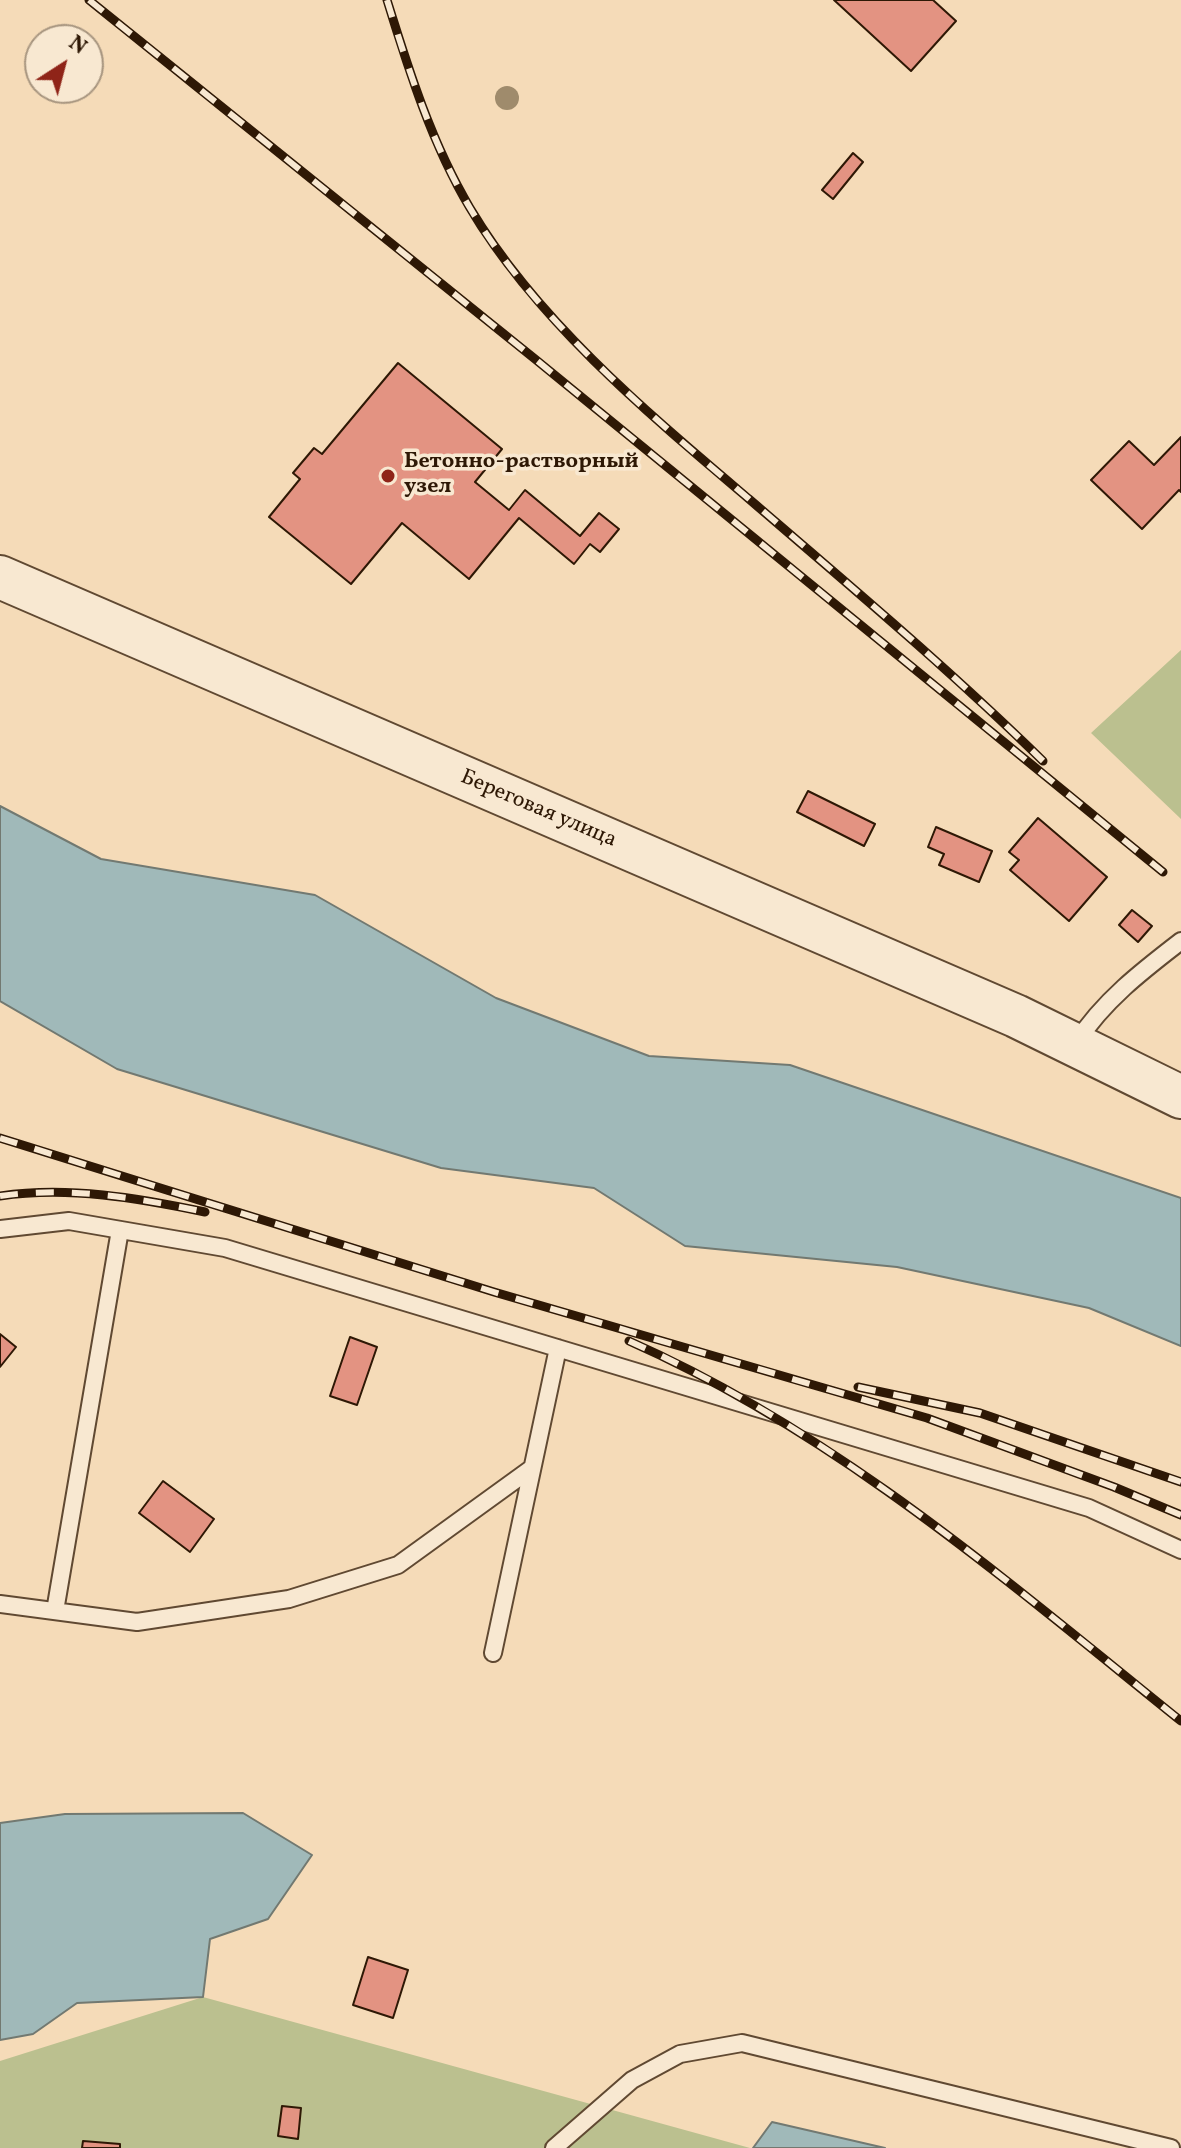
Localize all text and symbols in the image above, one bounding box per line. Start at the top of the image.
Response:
north arrow [24,24,104,104]
text: N [62,29,93,63]
place label: Бетонно-растворный узел [404,450,639,502]
marker: Бетонно-растворный узел [379,467,397,485]
street label: Береговая улица [456,765,620,855]

